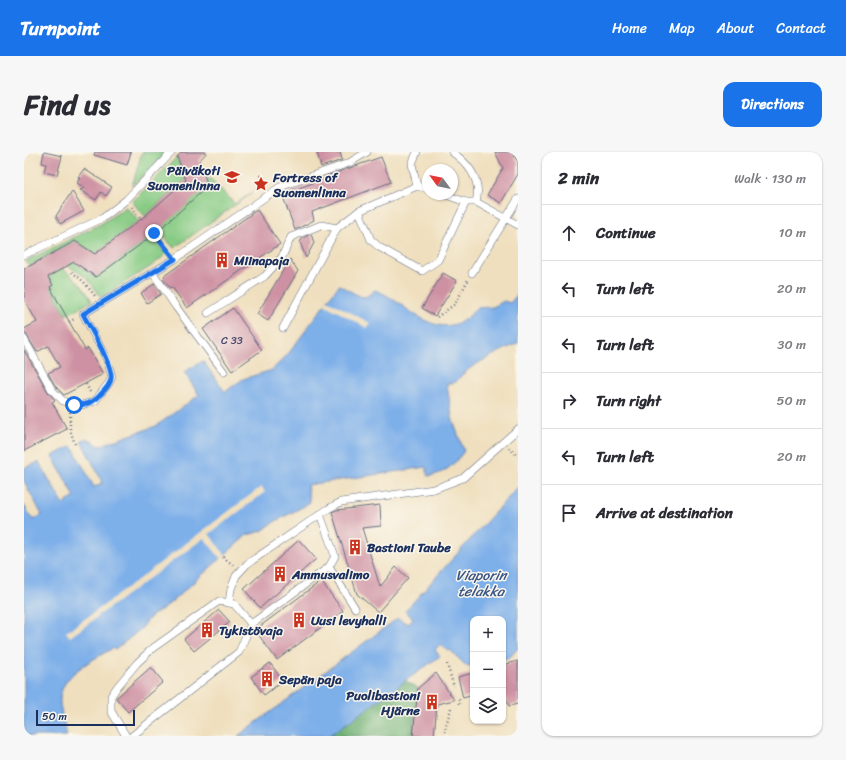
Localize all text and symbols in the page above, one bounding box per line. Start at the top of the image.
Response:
text: Turnpoint [20,12,101,45]
text: Home [612,16,647,41]
text: Map [669,16,695,41]
text: About [717,16,754,41]
text: Contact [776,16,826,41]
text: Find us [24,80,111,129]
button: Directions [723,82,822,127]
place label: Päiväkoti Suomenlinna [146,159,221,197]
text: 2 min [558,163,599,193]
north arrow [422,164,458,200]
place label: Fortress of Suomenlinna [272,166,346,204]
text: Walk · 130 m [734,167,806,190]
school or university icon: Päiväkoti Suomenlinna [223,168,241,186]
place icon: Fortress of Suomenlinna [252,175,270,193]
text: Continue [596,220,656,246]
text: 10 m [779,221,806,244]
icon: ahead [558,222,580,244]
route end [145,224,163,242]
place label: Miinapaja [233,249,290,272]
building icon: Miinapaja [213,251,231,269]
text: Turn left [596,276,654,302]
text: 20 m [777,277,806,300]
icon: left [558,278,580,300]
house number: C 33 [221,331,243,350]
text: Turn left [596,332,654,358]
text: 30 m [777,333,806,356]
icon: left [558,334,580,356]
text: Turn right [596,388,661,414]
text: 50 m [776,389,806,412]
icon: right [558,390,580,412]
route start [65,396,83,414]
text: Turn left [596,444,654,470]
text: 20 m [777,445,806,468]
icon: left [558,446,580,468]
text: Arrive at destination [596,500,733,526]
icon: arrive [558,502,580,524]
place label: Bastioni Taube [367,536,451,559]
building icon: Bastioni Taube [346,538,364,556]
place label: Ammusvalimo [291,563,370,586]
water label: Viaporin telakka [456,563,508,604]
building icon: Ammusvalimo [271,565,289,583]
place label: Uusi levyhalli [311,609,387,632]
building icon: Uusi levyhalli [290,611,308,629]
map controls [470,616,506,724]
button: + [470,616,506,652]
place label: Tykistövaja [219,619,283,642]
building icon: Tykistövaja [198,621,216,639]
button: − [470,652,506,688]
place label: Sepän paja [278,668,342,691]
building icon: Sepän paja [258,670,276,688]
place label: Puolibastioni Hjärne [346,684,421,722]
button: layers [470,688,506,724]
building icon: Puolibastioni Hjärne [423,693,441,711]
text: 50 m [42,707,67,726]
scale bar [36,708,135,727]

